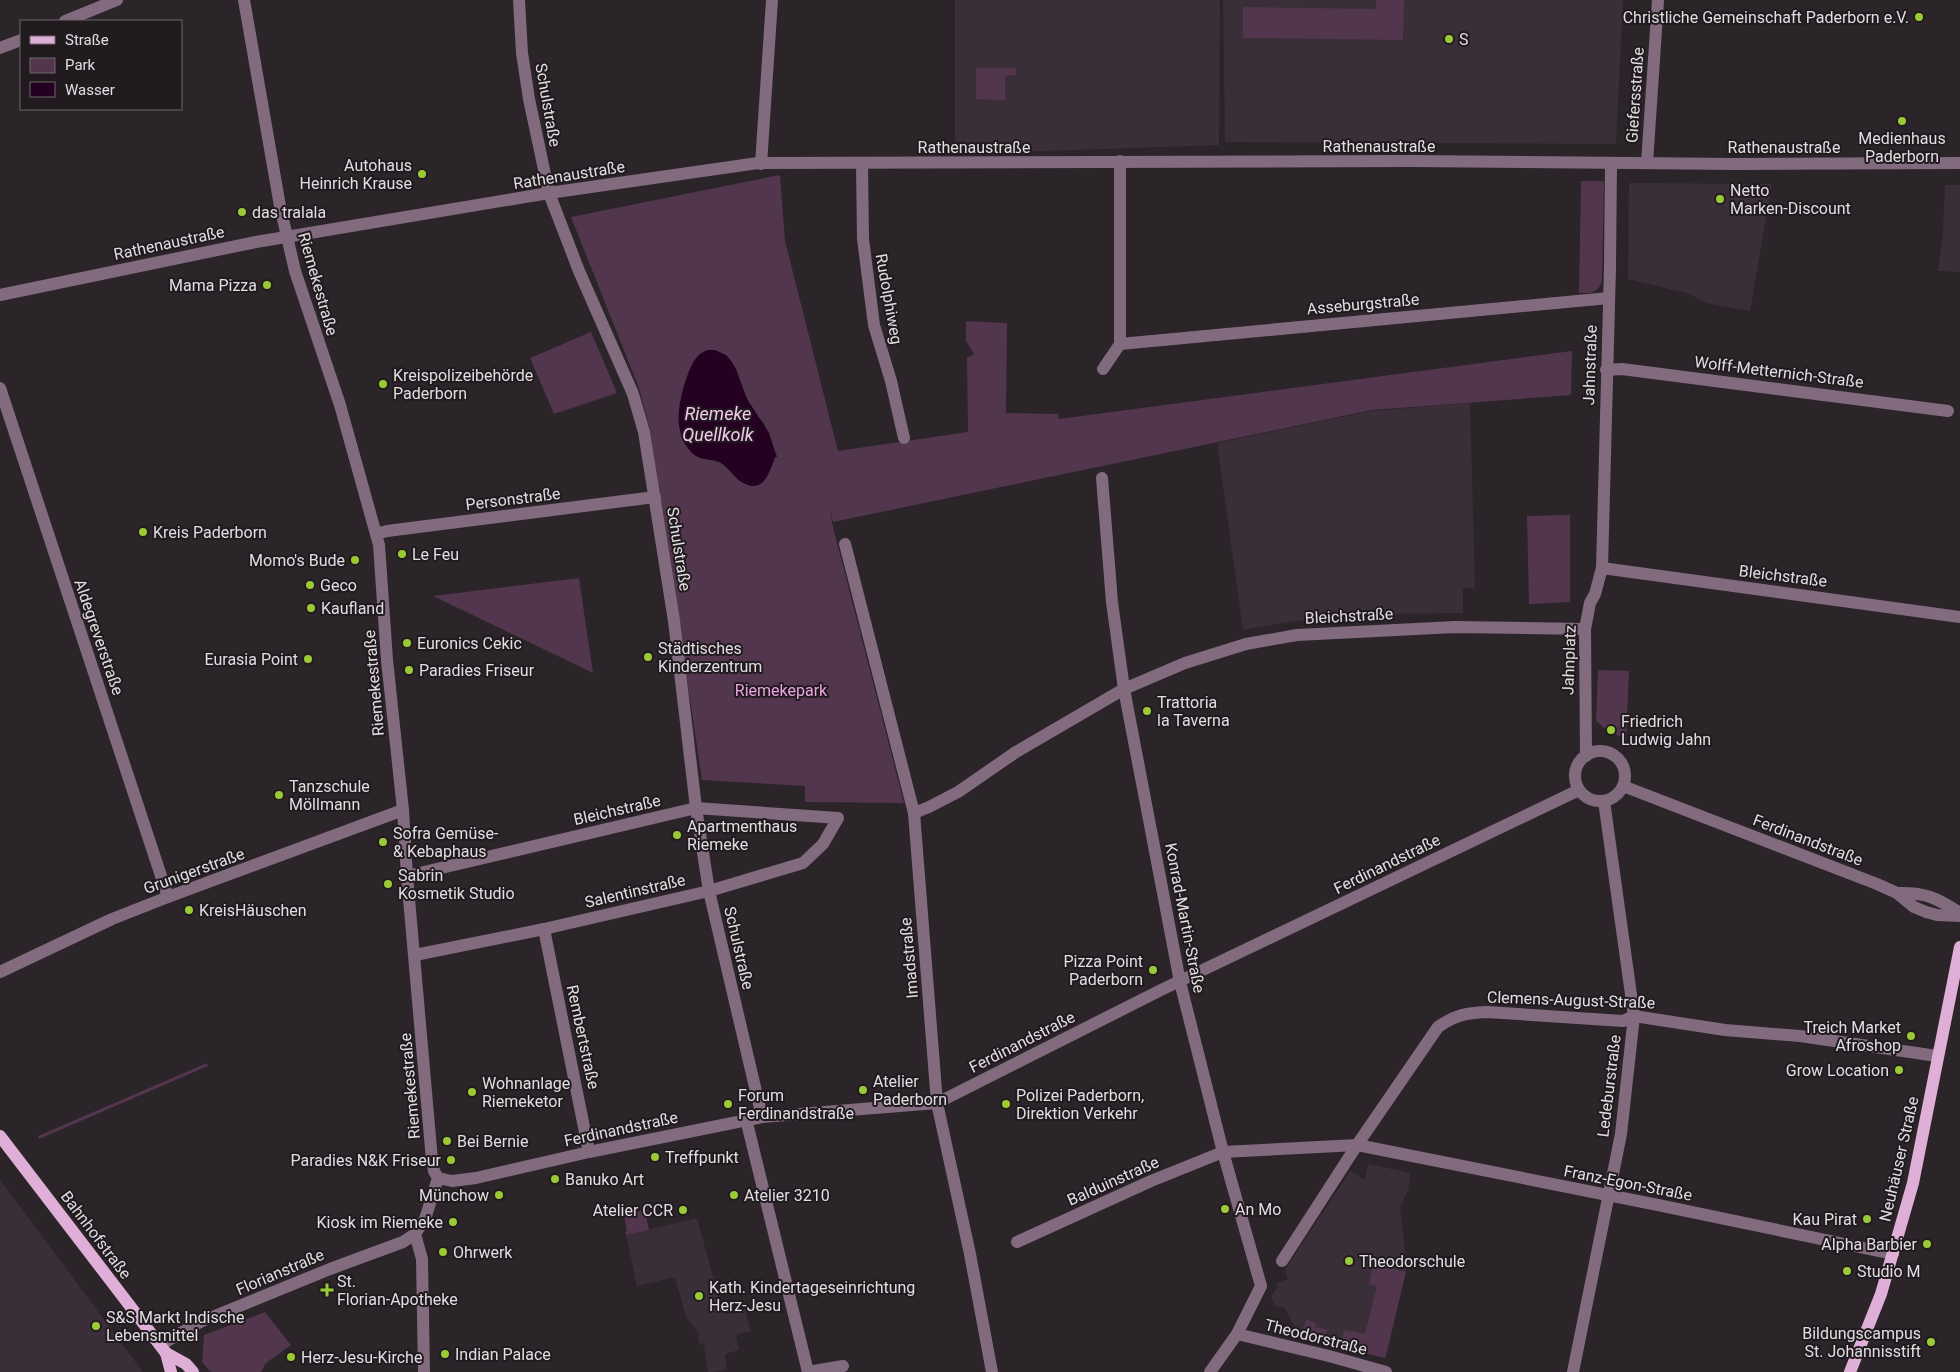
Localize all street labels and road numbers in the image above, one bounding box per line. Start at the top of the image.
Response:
street label: Giefersstraße [1622,46,1648,144]
street label: Schulstraße [531,62,565,148]
street label: Rathenaustraße [1323,137,1435,156]
street label: Rathenaustraße [918,138,1030,157]
street label: Rathenaustraße [1728,138,1840,157]
street label: Rathenaustraße [512,157,626,193]
street label: Rathenaustraße [112,222,226,264]
street label: Riemekestraße [294,230,342,338]
street label: Rudolphiweg [872,252,906,346]
street label: Asseburgstraße [1306,290,1420,318]
street label: Jahnstraße [1579,324,1601,406]
street label: Wolff-Metternich-Straße [1693,352,1865,392]
street label: Personstraße [464,484,562,514]
street label: Schulstraße [663,506,695,592]
street label: Bleichstraße [1738,561,1828,591]
street label: Aldegreverstraße [70,577,128,697]
street label: Bleichstraße [1304,604,1394,628]
street label: Jahnplatz [1558,625,1580,695]
street label: Riemekestraße [360,629,388,737]
street label: Bleichstraße [572,791,662,829]
street label: Ferdinandstraße [1750,810,1866,870]
street label: Ferdinandstraße [1331,830,1443,898]
street label: Konrad-Martin-Straße [1161,841,1209,995]
street label: Grunigerstraße [141,844,247,898]
street label: Salentinstraße [583,870,687,912]
street label: Schulstraße [720,905,758,991]
street label: Imadstraße [896,917,922,999]
street label: Rembertstraße [563,983,603,1091]
street label: Clemens-August-Straße [1487,988,1655,1012]
street label: Ferdinandstraße [966,1007,1078,1077]
street label: Riemekestraße [396,1032,424,1140]
street label: Ledeburstraße [1593,1034,1625,1138]
street label: Neuhäuser Straße [1875,1095,1923,1223]
street label: Ferdinandstraße [562,1108,680,1150]
street label: Balduinstraße [1064,1152,1162,1210]
street label: Franz-Egon-Straße [1562,1161,1694,1205]
street label: Bahnhofstraße [57,1187,135,1283]
street label: Florianstraße [233,1245,327,1299]
street label: Theodorstraße [1263,1315,1369,1359]

